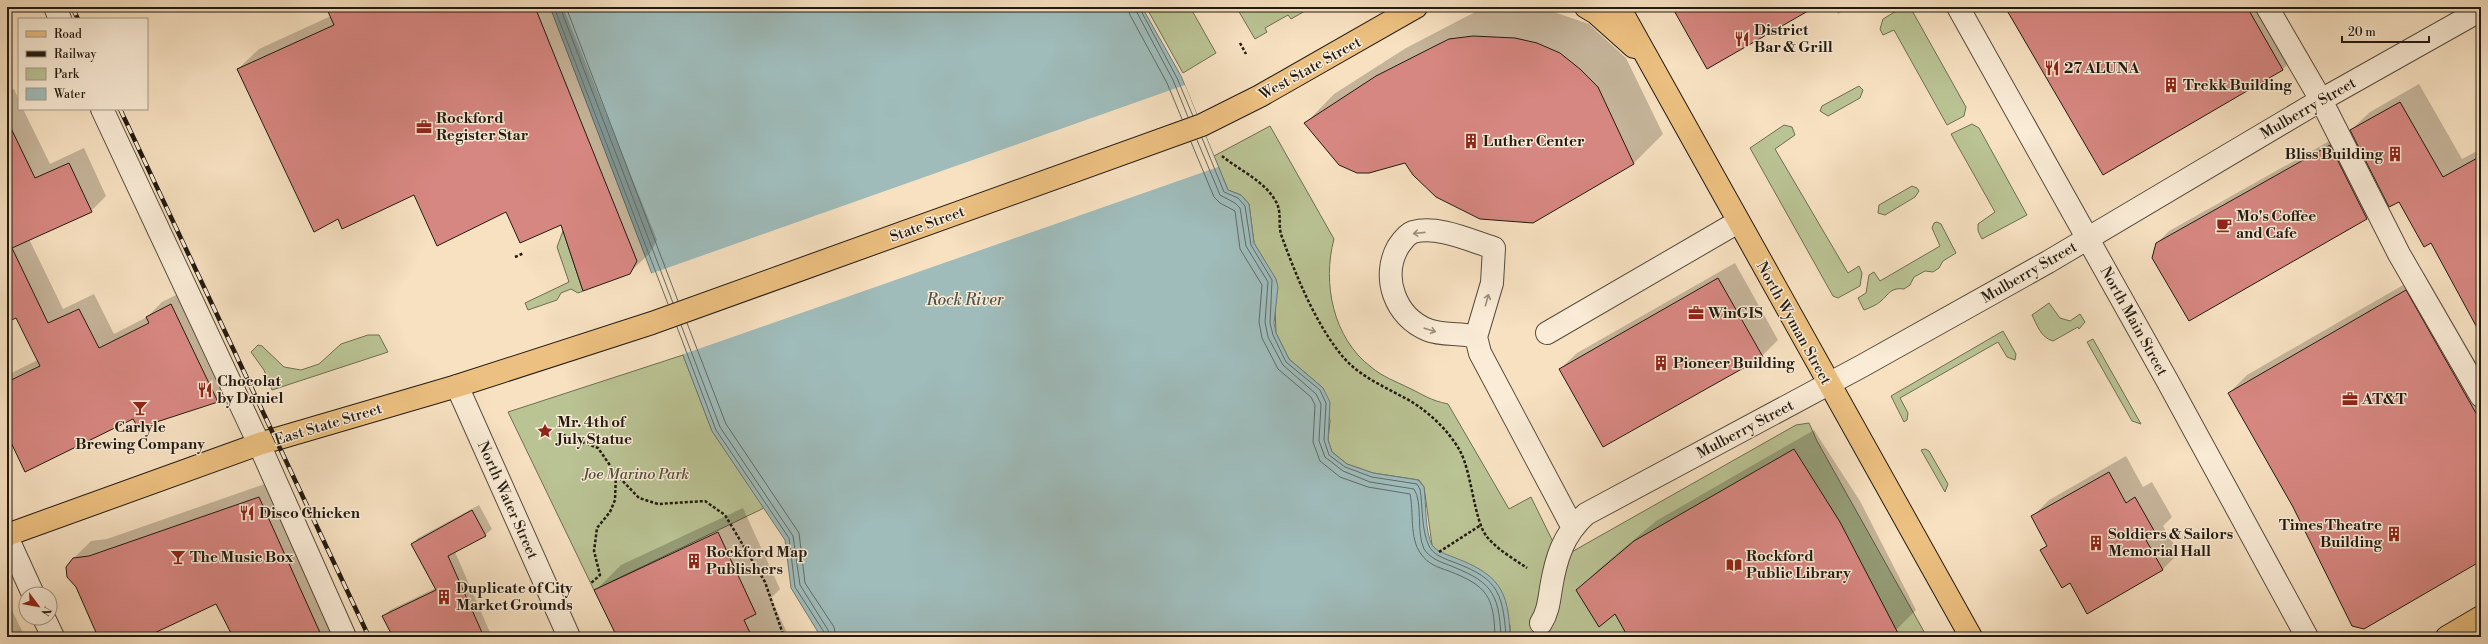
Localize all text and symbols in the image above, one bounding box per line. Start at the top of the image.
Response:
legend [18,18,148,110]
scale bar [2342,18,2429,44]
place label: District Bar & Grill [1754,21,1833,57]
text: 20 m [2348,25,2376,40]
text: Road [54,27,82,42]
restaurant icon: District Bar & Grill [1733,30,1751,48]
street label: West State Street [1255,32,1365,105]
text: Railway [54,47,96,62]
restaurant icon: 27 ALUNA [2043,59,2061,77]
place label: 27 ALUNA [2064,59,2139,78]
text: Park [54,67,80,82]
street label: Mulberry Street [2257,73,2360,143]
building icon: Trekk Building [2162,76,2180,94]
place label: Trekk Building [2183,76,2292,95]
text: Water [53,87,86,102]
place label: Rockford Register Star [436,109,529,145]
office icon: Rockford Register Star [415,118,433,136]
building icon: Luther Center [1462,132,1480,150]
place label: Luther Center [1483,132,1585,151]
place label: Bliss Building [2285,145,2384,164]
building icon: Bliss Building [2386,145,2404,163]
street label: State Street [887,202,968,247]
place label: Mo's Coffee and Cafe [2236,207,2316,243]
cafe icon: Mo's Coffee and Cafe [2215,216,2233,234]
one-way arrow [1413,229,1426,236]
street label: Mulberry Street [1978,237,2081,307]
street label: North Wyman Street [1752,258,1836,389]
street label: North Main Street [2096,263,2172,380]
water label: Rock River [925,290,1005,310]
one-way arrow [1484,294,1491,307]
office icon: WinGIS [1687,304,1705,322]
place label: WinGIS [1707,304,1763,323]
one-way arrow [1424,327,1437,334]
building icon: Pioneer Building [1652,354,1670,372]
place label: Pioneer Building [1673,354,1795,373]
place label: Chocolat by Daniel [217,372,283,408]
restaurant icon: Chocolat by Daniel [196,381,214,399]
office icon: AT&T [2341,390,2359,408]
place label: AT&T [2361,390,2407,409]
street label: Mulberry Street [1693,396,1798,463]
bar icon: Carlyle Brewing Company [131,399,149,417]
street label: East State Street [272,399,385,450]
place label: Mr. 4th of July Statue [555,413,632,449]
place label: Carlyle Brewing Company [75,418,205,454]
place icon: Mr. 4th of July Statue [536,422,554,440]
street label: North Water Street [473,438,542,563]
park label: Joe Marino Park [581,465,689,484]
restaurant icon: Disco Chicken [238,504,256,522]
place label: Disco Chicken [259,504,361,523]
place label: Times Theatre Building [2279,516,2383,552]
place label: Soldiers & Sailors Memorial Hall [2108,525,2233,561]
building icon: Times Theatre Building [2385,525,2403,543]
building icon: Soldiers & Sailors Memorial Hall [2087,534,2105,552]
place label: Rockford Map Publishers [706,543,808,579]
place label: Rockford Public Library [1746,547,1851,583]
bar icon: The Music Box [169,548,187,566]
place label: The Music Box [190,548,294,567]
building icon: Rockford Map Publishers [685,552,703,570]
library icon: Rockford Public Library [1725,556,1743,574]
place label: Duplicate of City Market Grounds [456,579,573,615]
north arrow [18,586,58,626]
building icon: Duplicate of City Market Grounds [435,588,453,606]
text: N [37,603,54,618]

